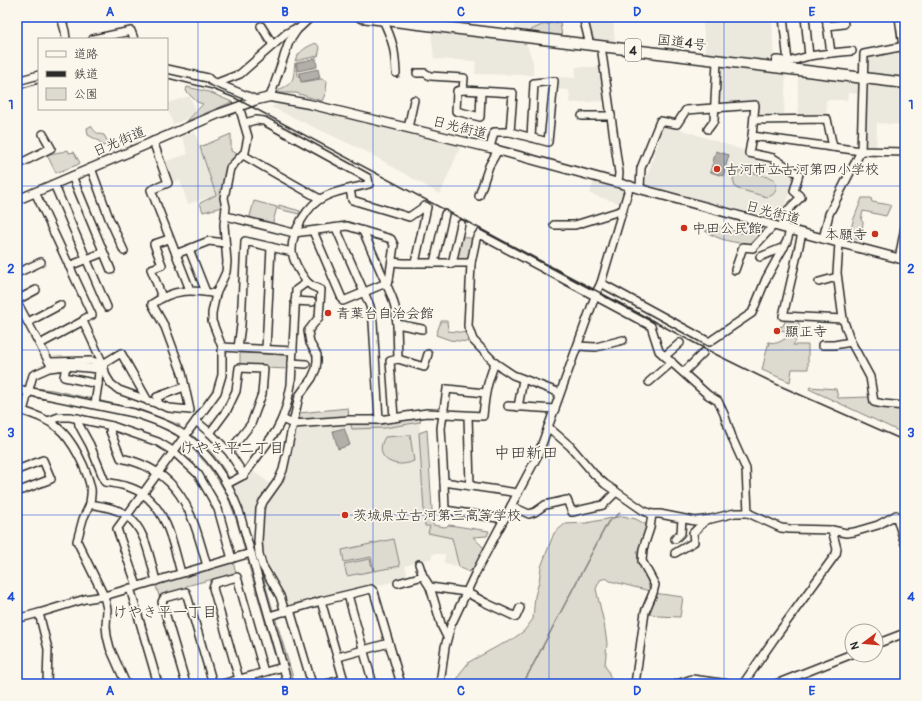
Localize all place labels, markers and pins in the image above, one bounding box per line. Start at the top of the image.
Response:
place label: 古河市立古河第四小学校 [725,161,879,178]
marker: 古河市立古河第四小学校 [712,164,722,174]
place label: 中田公民館 [692,220,762,237]
marker: 中田公民館 [679,223,689,233]
place label: 本願寺 [825,226,867,243]
marker: 本願寺 [870,229,880,239]
place label: 青葉台自治会館 [336,305,434,322]
marker: 青葉台自治会館 [323,308,333,318]
place label: 顯正寺 [785,323,827,340]
marker: 顯正寺 [772,326,782,336]
place label: 茨城県立古河第三高等学校 [353,507,521,524]
marker: 茨城県立古河第三高等学校 [340,510,350,520]

